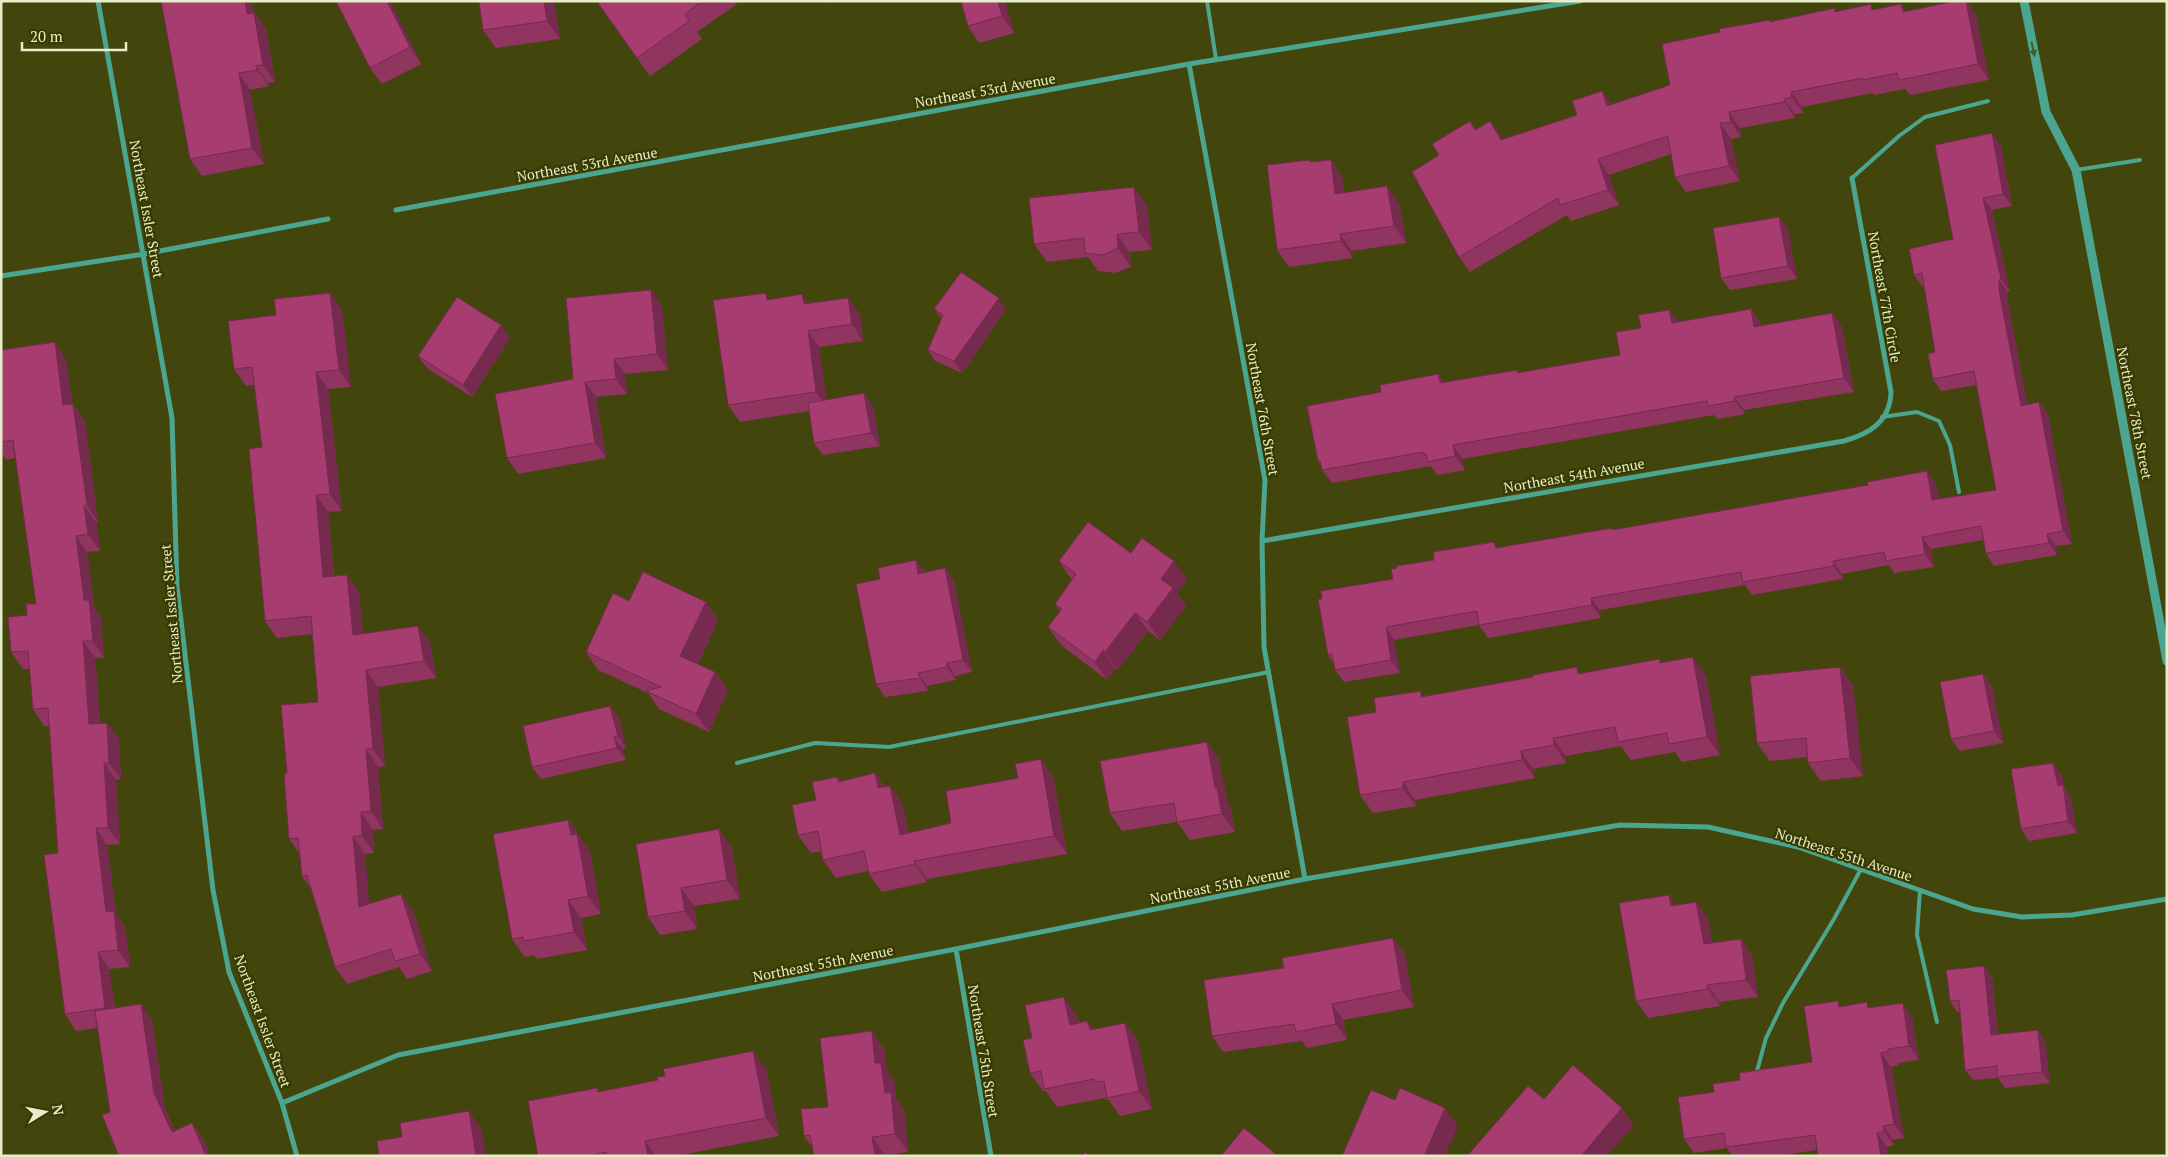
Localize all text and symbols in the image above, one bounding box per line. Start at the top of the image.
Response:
scale bar [22,20,126,52]
text: 20 m [30,26,63,46]
one-way arrow [2030,41,2038,57]
street label: Northeast 53rd Avenue [913,68,1057,112]
street label: Northeast Issler Street [125,138,169,280]
street label: Northeast 53rd Avenue [515,142,659,186]
street label: Northeast 77th Circle [1864,230,1906,364]
street label: Northeast 76th Street [1242,341,1284,478]
street label: Northeast 78th Street [2113,345,2157,482]
street label: Northeast 54th Avenue [1502,453,1646,497]
street label: Northeast Issler Street [155,543,187,685]
street label: Northeast 55th Avenue [1773,823,1915,885]
street label: Northeast 55th Avenue [1148,862,1292,908]
street label: Northeast 55th Avenue [751,940,895,986]
street label: Northeast Issler Street [230,952,296,1091]
street label: Northeast 75th Street [964,983,1004,1120]
north arrow [20,1087,70,1137]
text: N [48,1103,69,1117]

